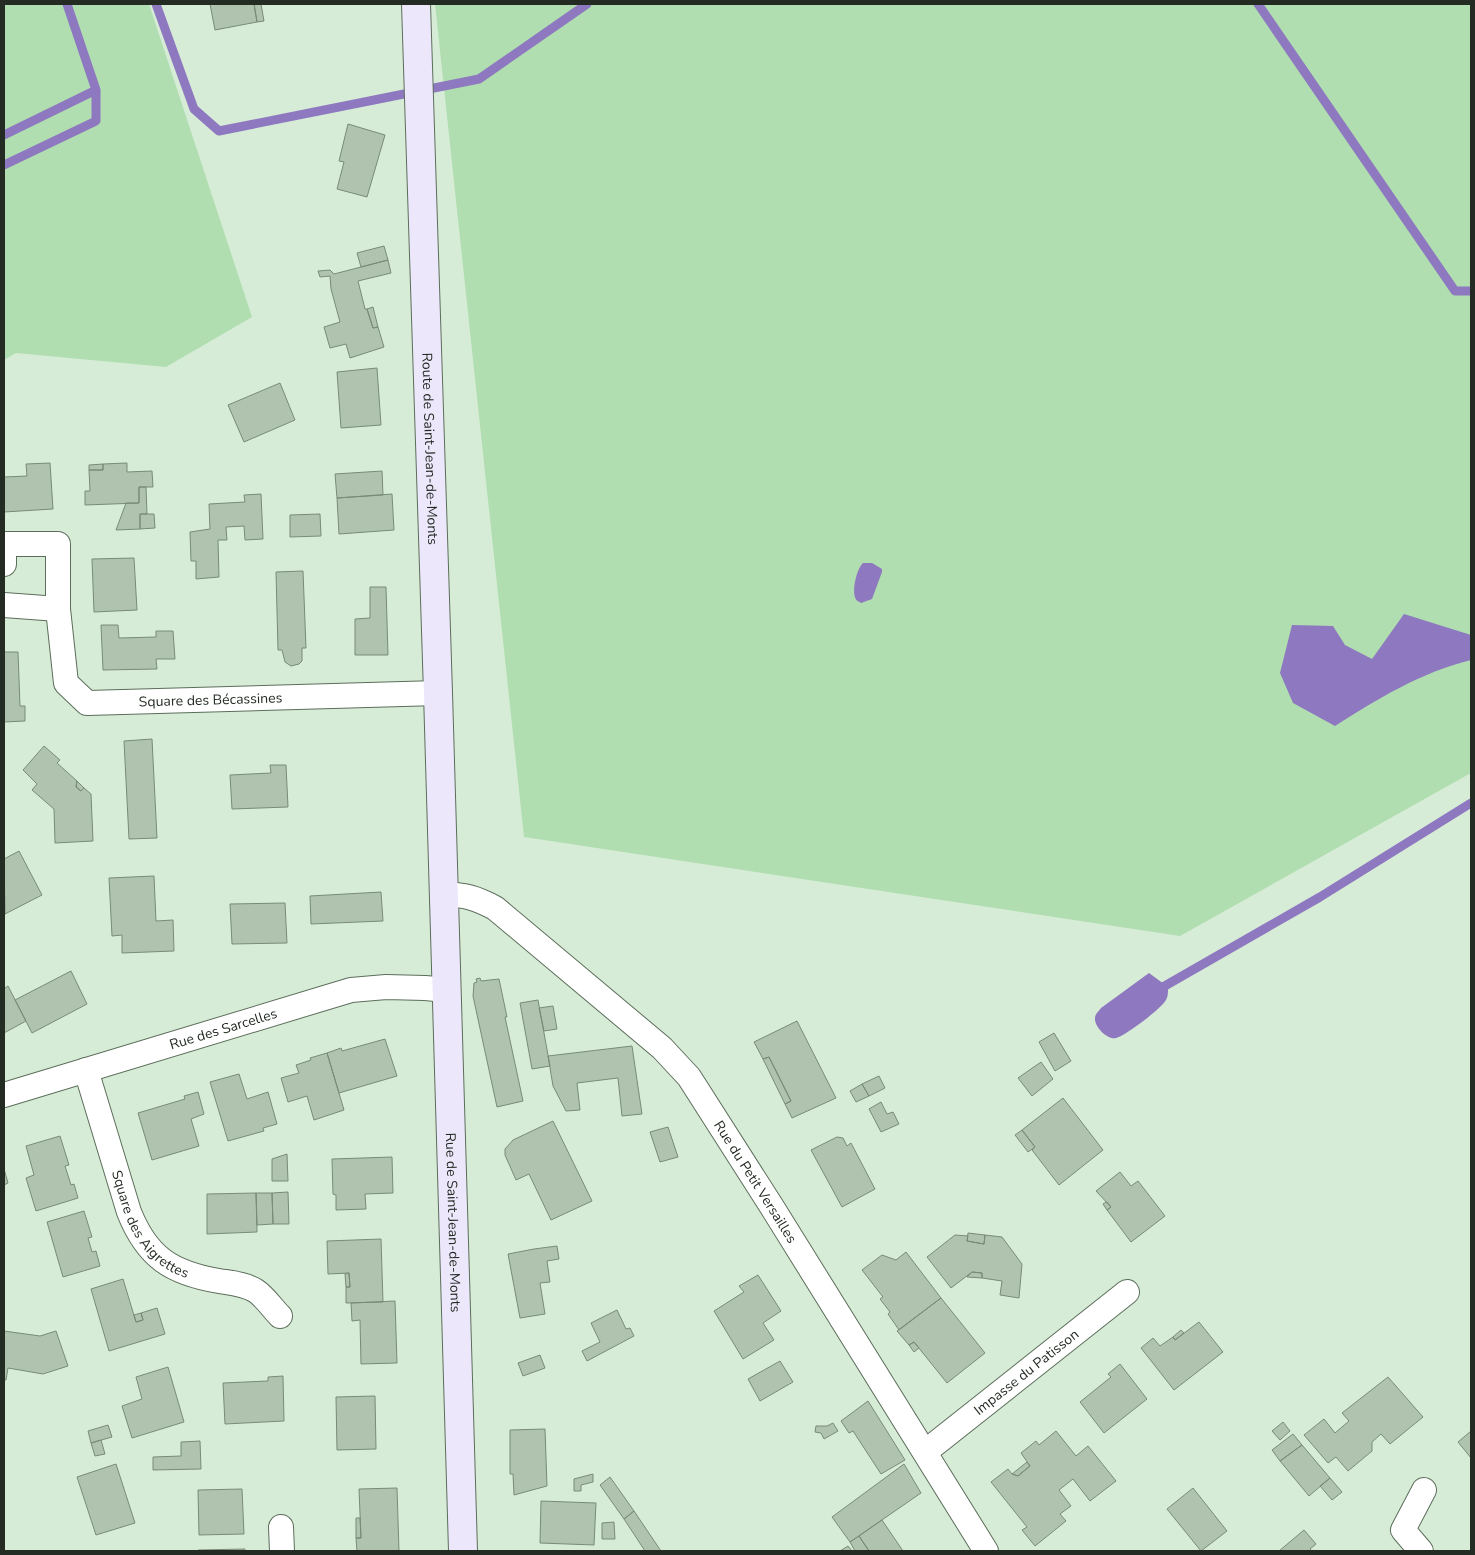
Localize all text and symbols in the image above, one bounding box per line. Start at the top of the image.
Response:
street label: Route de Saint-Jean-de-Monts [417,352,442,545]
street label: Square des Bécassines [138,688,283,712]
street label: Rue des Sarcelles [167,1004,280,1054]
street label: Rue du Petit Versailles [709,1117,801,1247]
street label: Rue de Saint-Jean-de-Monts [441,1132,465,1313]
street label: Square des Aigrettes [107,1168,192,1283]
street label: Impasse du Patisson [970,1325,1083,1420]

